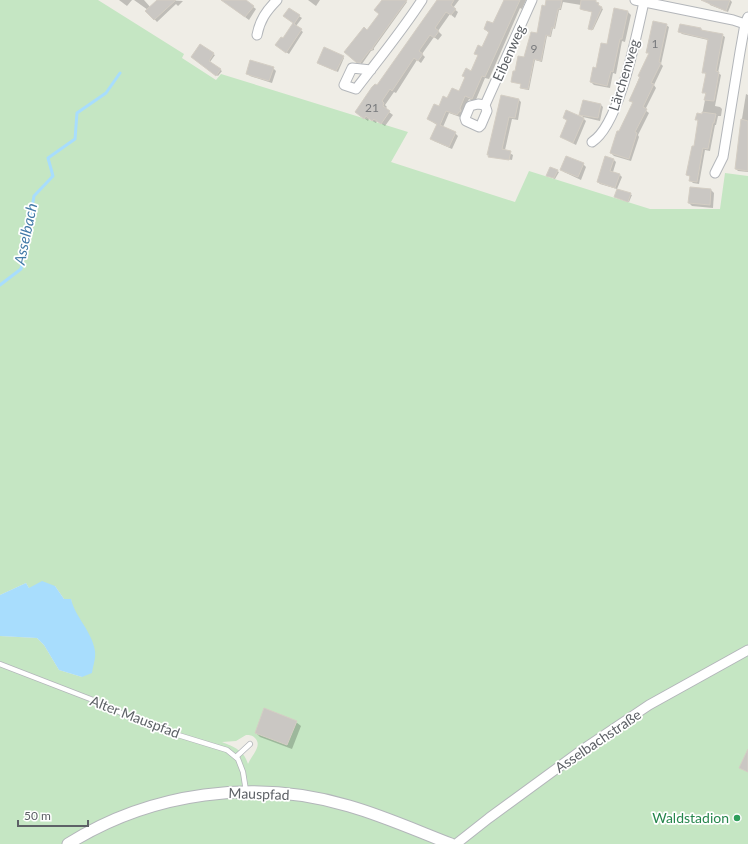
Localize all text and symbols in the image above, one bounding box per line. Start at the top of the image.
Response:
street label: Eibenweg [489,22,529,84]
house number: 1 [652,36,659,51]
street label: Lärchenweg [605,37,642,113]
house number: 9 [531,41,538,56]
house number: 21 [365,100,379,115]
water label: Asselbach [10,201,40,267]
street label: Alter Mauspfad [88,692,182,741]
street label: Asselbachstraße [551,706,644,776]
street label: Mauspfad [228,784,290,803]
scale bar [18,802,88,828]
text: 50 m [24,808,51,823]
place label: Waldstadion [652,809,729,826]
marker: Waldstadion [732,813,742,823]

